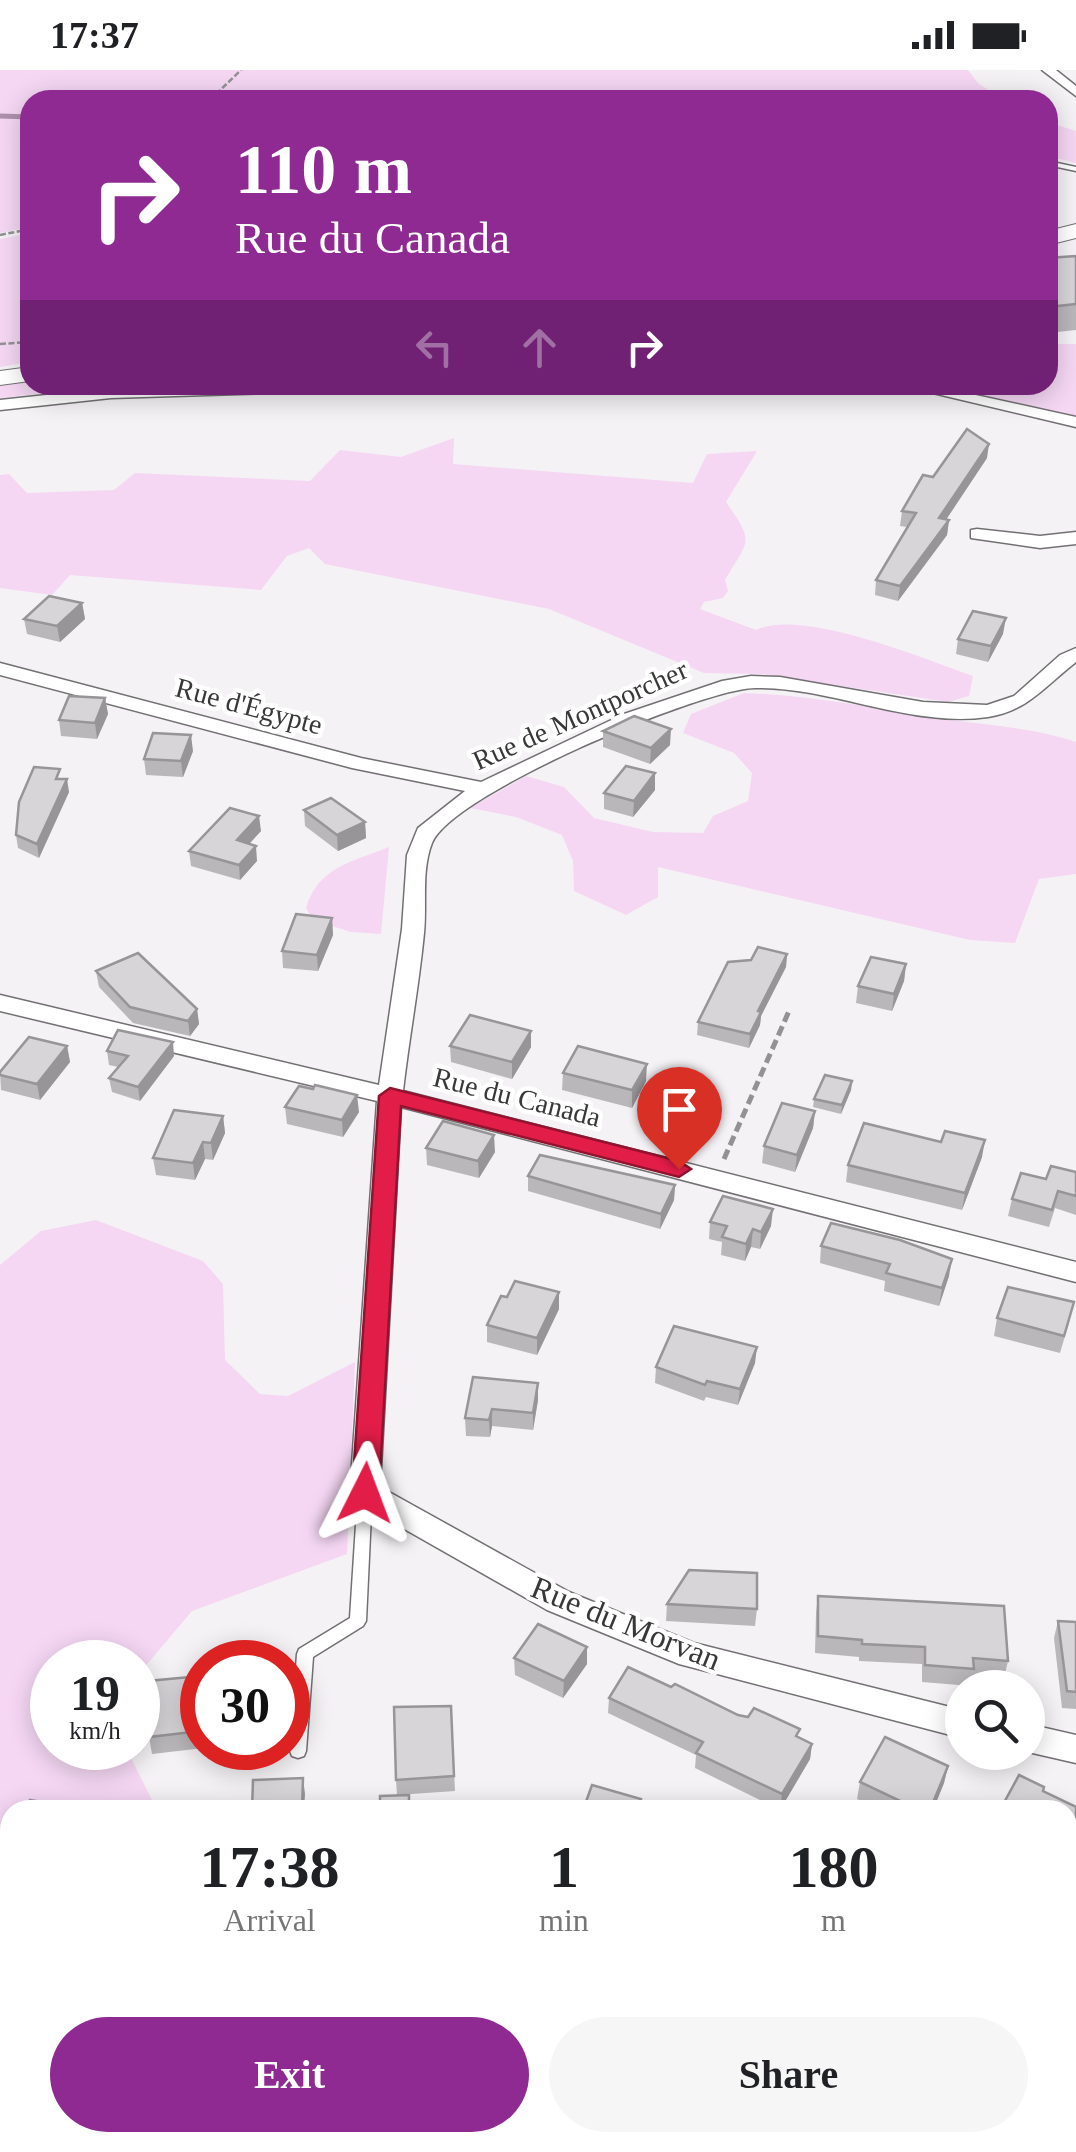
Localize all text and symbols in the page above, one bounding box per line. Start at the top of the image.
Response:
text: 17:37 [50,14,139,56]
icon: right [70,130,200,260]
text: 110 m [235,131,412,208]
text: Rue du Canada [235,213,510,263]
icon: left [407,320,462,375]
icon: ahead [512,320,567,375]
icon: right [617,320,672,375]
street label: Rue de Montporcher [468,653,693,776]
street label: Rue d'Égypte [172,672,326,740]
street label: Rue du Canada [430,1061,604,1133]
pin [637,1067,722,1170]
icon: arrive [652,1082,707,1137]
position arrow [313,1441,417,1545]
street label: Rue du Morvan [526,1569,726,1677]
speed limit sign: 30 [180,1640,310,1770]
text: 19 [70,1665,120,1721]
map controls [945,1670,1045,1770]
button: search [945,1670,1045,1770]
text: km/h [69,1717,121,1744]
text: 17:38 [200,1834,340,1900]
text: 1 [549,1834,579,1900]
text: 180 [788,1834,878,1900]
text: Arrival [223,1902,316,1938]
text: min [539,1902,589,1938]
text: m [821,1902,846,1938]
button: Exit [50,2017,529,2132]
button: Share [549,2017,1028,2132]

